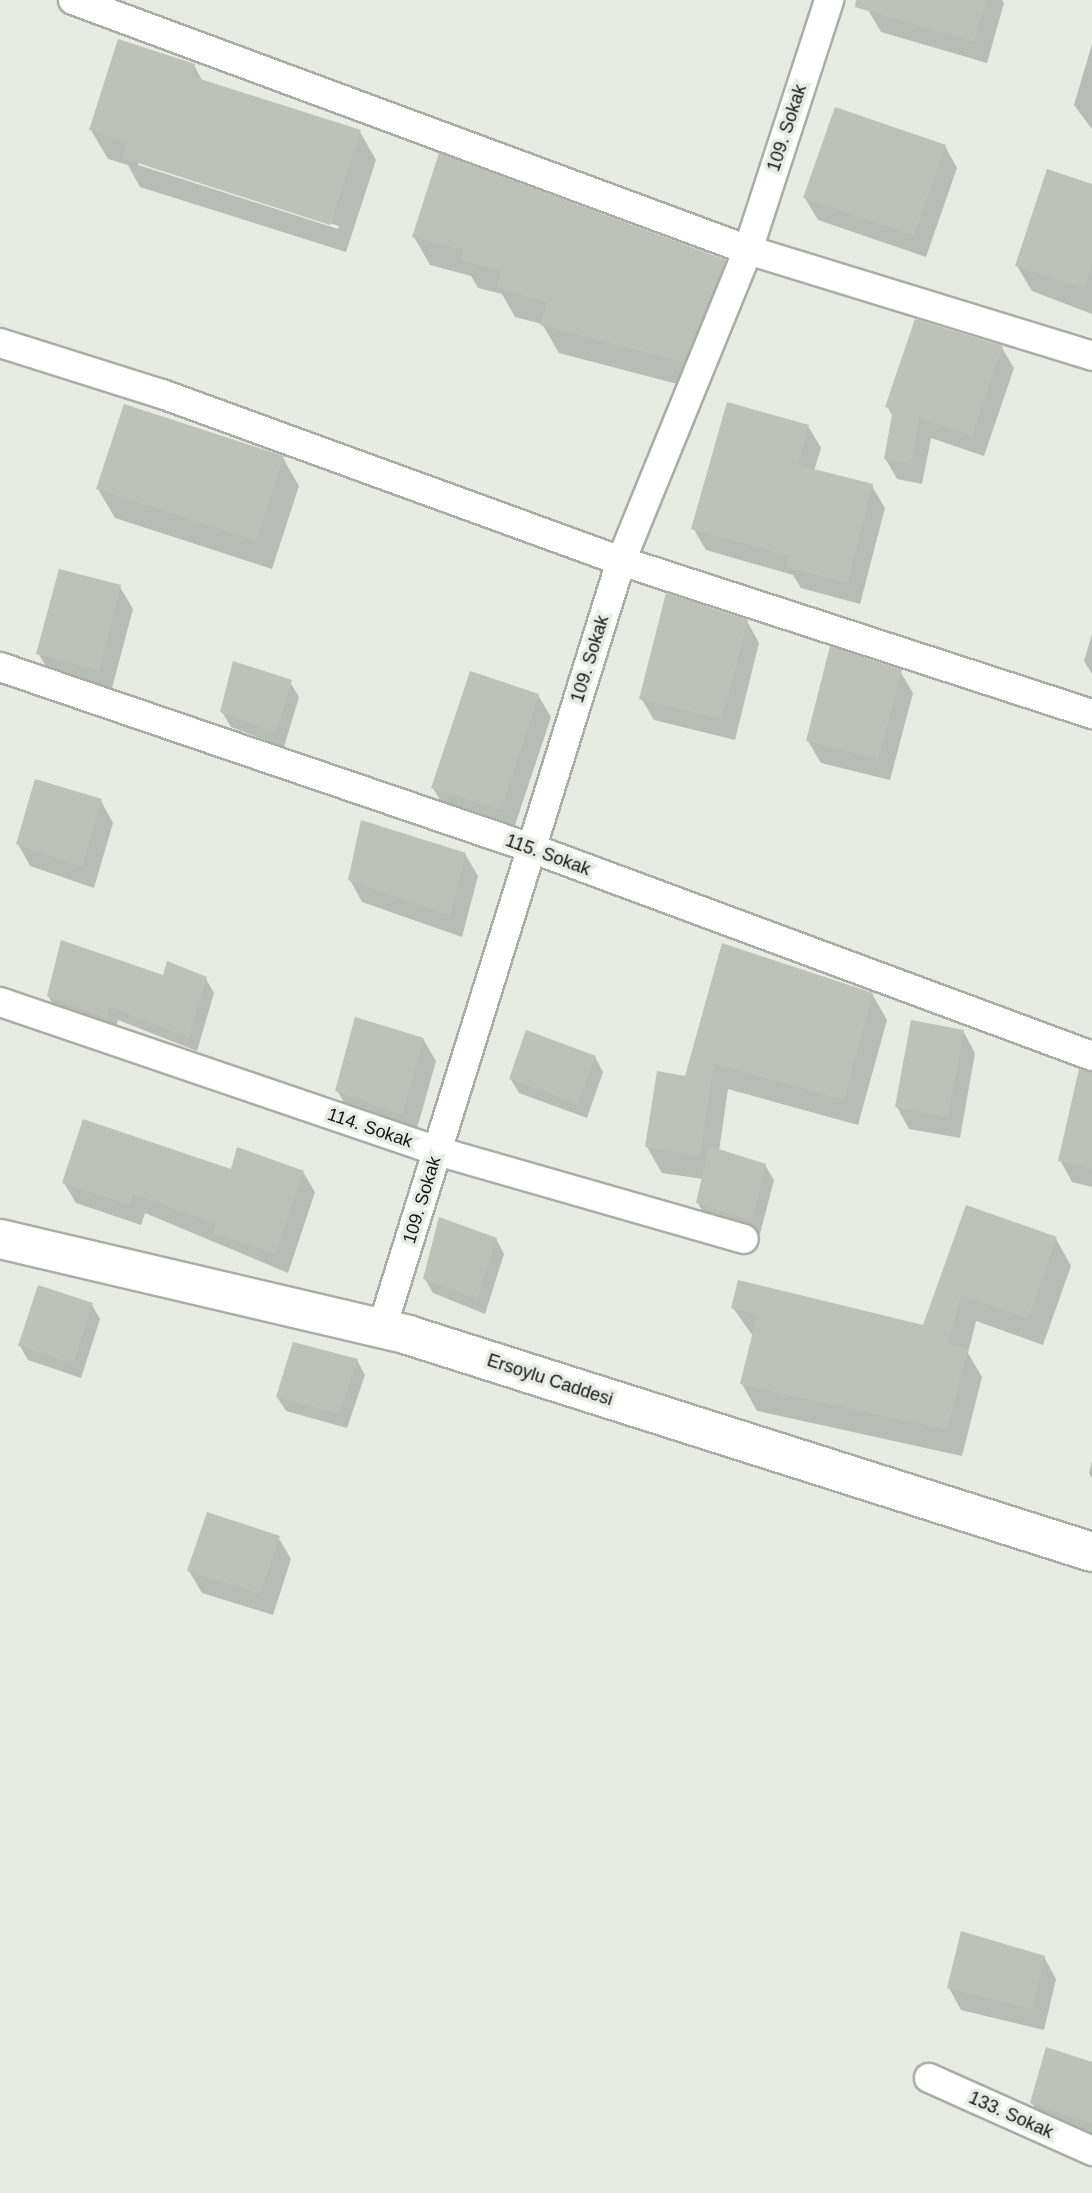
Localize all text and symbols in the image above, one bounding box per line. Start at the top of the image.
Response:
street label: 109. Sokak [763,82,811,174]
street label: 109. Sokak [567,613,613,705]
street label: 115. Sokak [503,830,593,880]
street label: 114. Sokak [325,1103,415,1153]
street label: 109. Sokak [399,1154,445,1246]
street label: Ersoylu Caddesi [484,1349,616,1411]
street label: 133. Sokak [965,2087,1057,2143]

